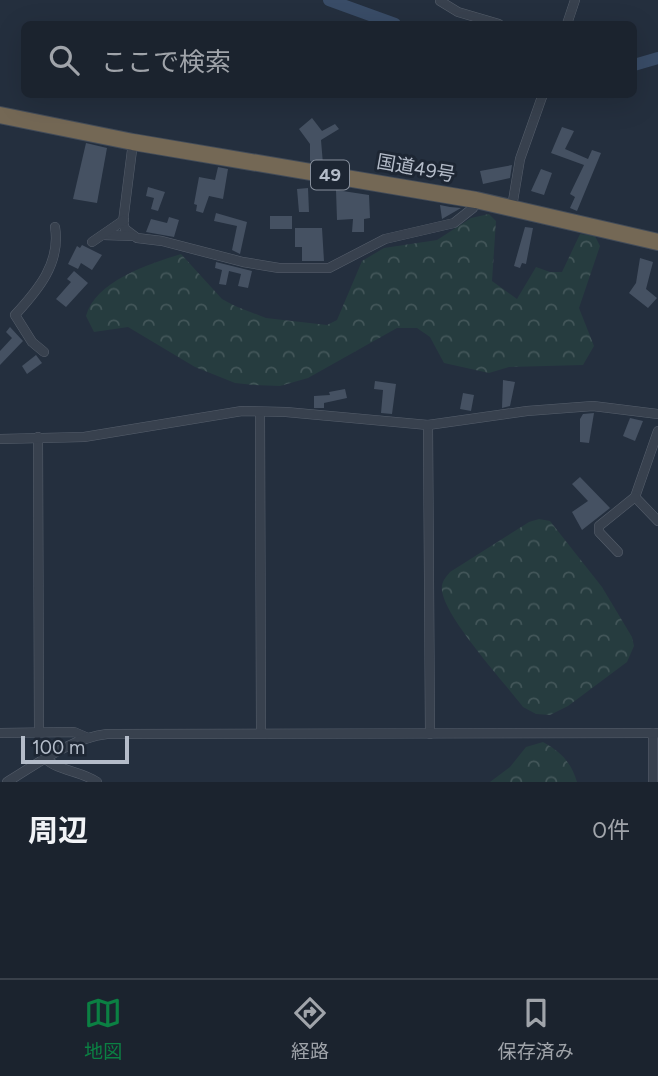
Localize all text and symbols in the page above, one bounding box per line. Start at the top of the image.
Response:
search box [21,21,637,98]
icon: search [45,41,83,79]
text: ここで検索 [101,46,231,78]
street label: 国道49号 [375,150,457,186]
road number: 49 [311,160,349,190]
scale bar [21,733,130,765]
text: 100 m [32,736,85,759]
text: 周辺 [28,812,88,849]
text: 0件 [592,816,630,844]
tab: 地図 [84,994,122,1063]
tab: 経路 [291,994,329,1063]
tab: 保存済み [498,994,574,1063]

